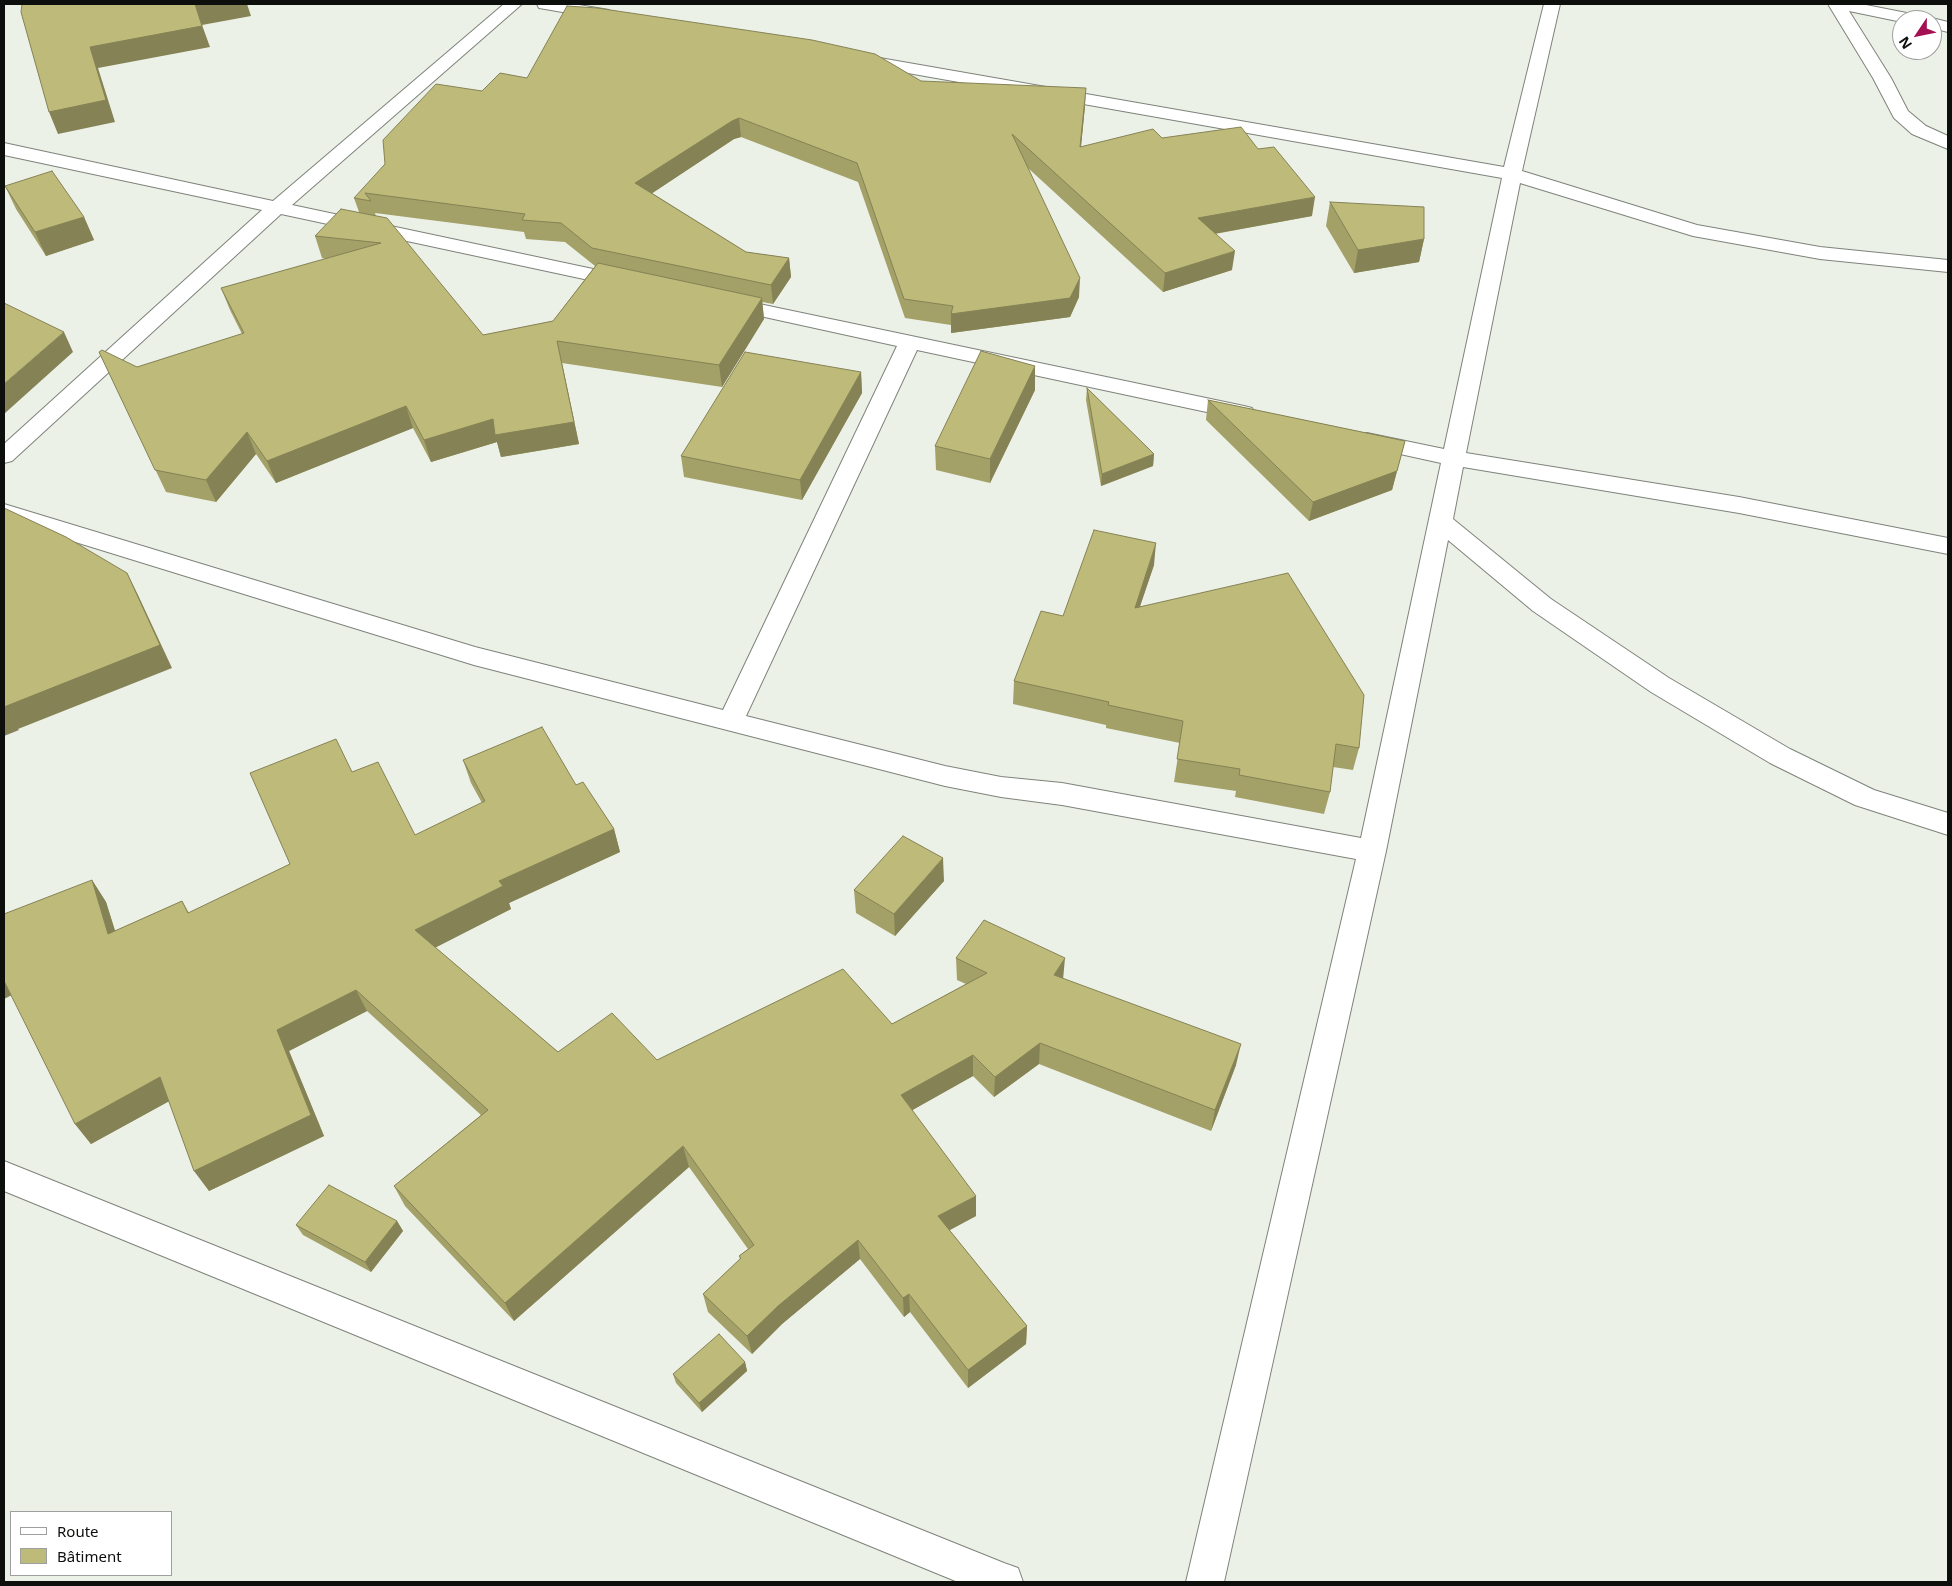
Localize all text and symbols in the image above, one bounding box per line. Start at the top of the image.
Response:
north arrow [1892,10,1942,60]
text: N [1894,33,1916,53]
legend [10,1511,172,1576]
text: Route [57,1521,99,1541]
text: Bâtiment [57,1546,122,1566]

